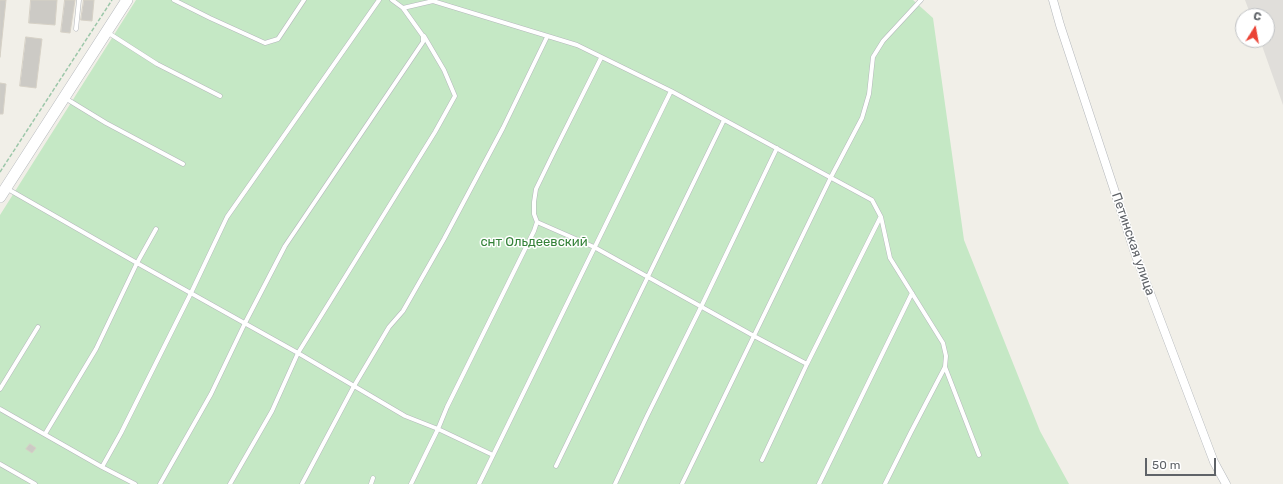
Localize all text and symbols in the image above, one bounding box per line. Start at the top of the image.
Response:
north arrow [1235,8,1275,48]
text: С [1252,10,1262,24]
street label: Петинская улица [1108,190,1158,298]
park label: снт Ольдеевский [480,234,588,250]
scale bar [1147,450,1218,476]
text: 50 m [1152,458,1180,472]

